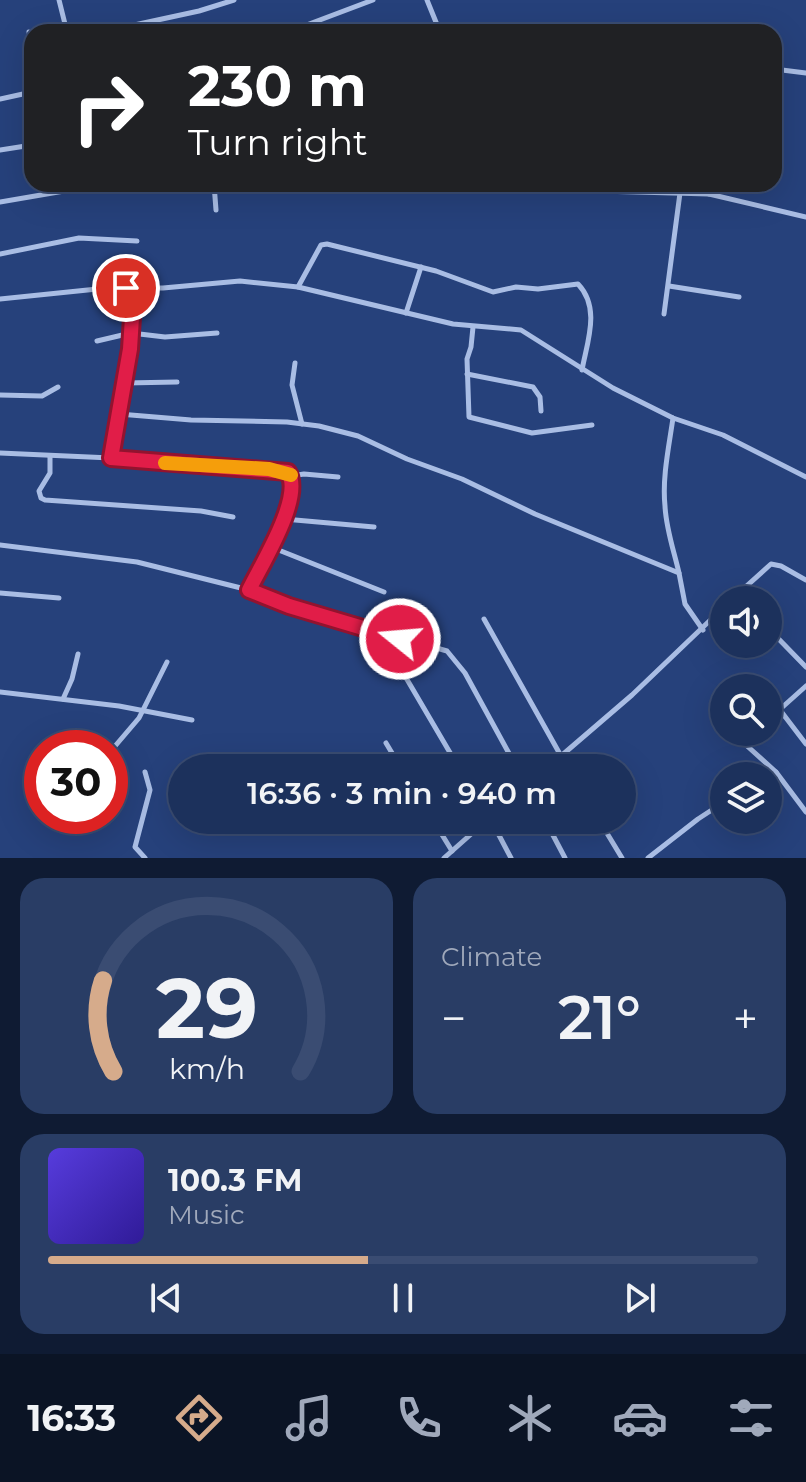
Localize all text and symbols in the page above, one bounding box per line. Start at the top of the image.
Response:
text: 230 m [188,52,367,120]
icon: right [56,56,160,160]
text: Turn right [188,120,368,164]
pin [92,254,160,322]
icon: arrive [104,266,148,310]
map controls [710,586,782,834]
button: sound [710,586,782,658]
position arrow [358,597,442,681]
button: search [710,674,782,746]
speed limit sign: 30 [24,730,128,834]
button: layers [710,762,782,834]
text: 16:36 · 3 min · 940 m [247,775,557,812]
text: Climate [441,941,542,973]
text: 29 [155,957,258,1059]
text: 21° [558,981,641,1054]
text: − [441,991,466,1045]
text: + [733,991,758,1045]
text: km/h [168,1051,245,1086]
text: 100.3 FM [168,1162,302,1199]
text: Music [168,1199,245,1231]
icon: previous [144,1276,188,1320]
icon: pause [381,1276,425,1320]
icon: next [618,1276,662,1320]
icon: directions [171,1390,227,1446]
icon: music [281,1390,337,1446]
icon: phone [391,1390,447,1446]
icon: climate [502,1390,558,1446]
icon: car [612,1390,668,1446]
icon: filters [723,1390,779,1446]
text: 16:33 [27,1396,116,1440]

